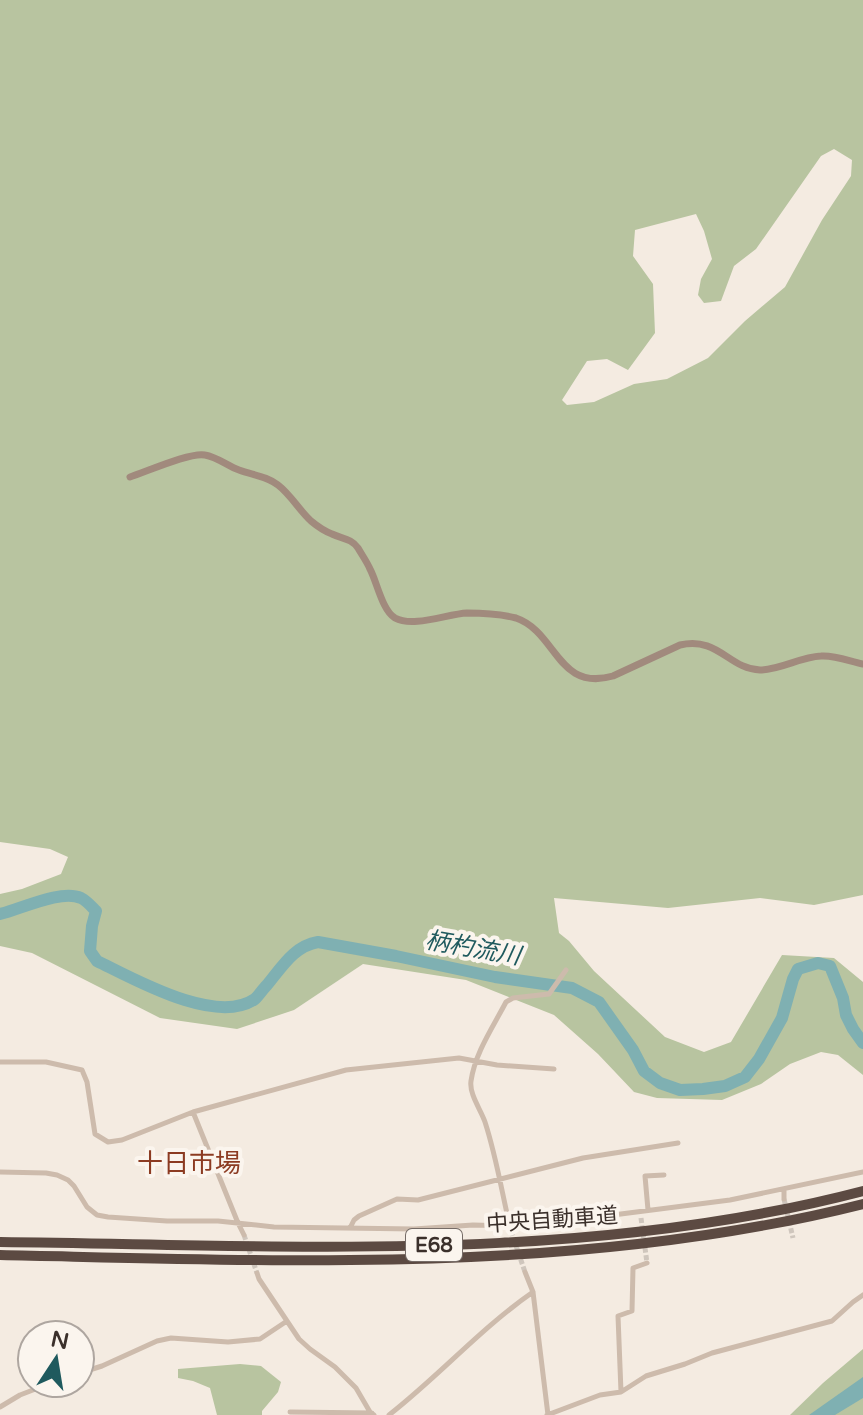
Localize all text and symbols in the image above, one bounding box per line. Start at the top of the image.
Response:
water label: 柄杓流川 [423,926,526,972]
district label: 十日市場 [137,1148,241,1179]
street label: 中央自動車道 [485,1202,619,1238]
road number: E68 [406,1229,462,1261]
north arrow [16,1319,96,1399]
text: N [49,1326,71,1355]

